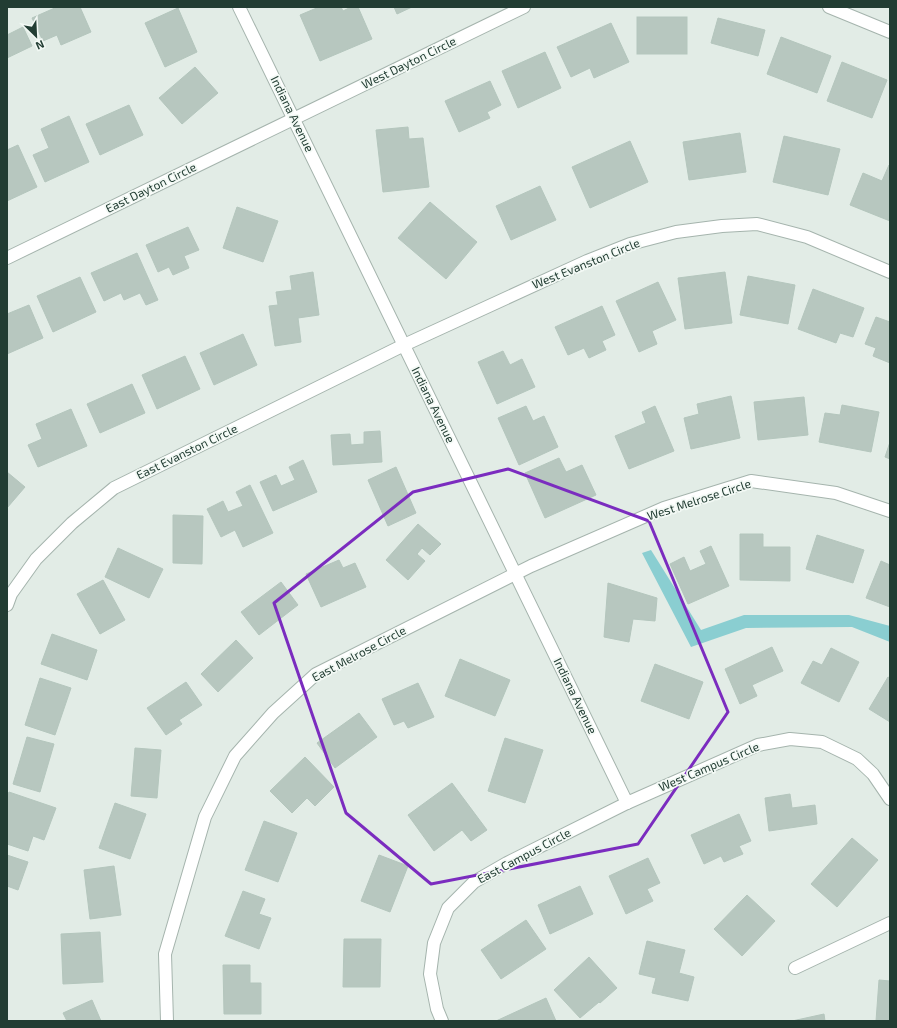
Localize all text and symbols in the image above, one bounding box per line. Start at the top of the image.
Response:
north arrow [16,16,56,56]
street label: West Dayton Circle [359,33,458,91]
text: N [34,38,47,53]
street label: Indiana Avenue [268,73,317,154]
street label: East Dayton Circle [103,159,198,215]
street label: West Evanston Circle [530,235,642,291]
street label: Indiana Avenue [409,364,458,445]
street label: East Evanston Circle [134,421,239,482]
street label: West Melrose Circle [645,476,752,522]
street label: East Melrose Circle [309,622,408,684]
street label: Indiana Avenue [551,655,600,736]
street label: West Campus Circle [656,739,761,794]
street label: East Campus Circle [475,825,573,886]

